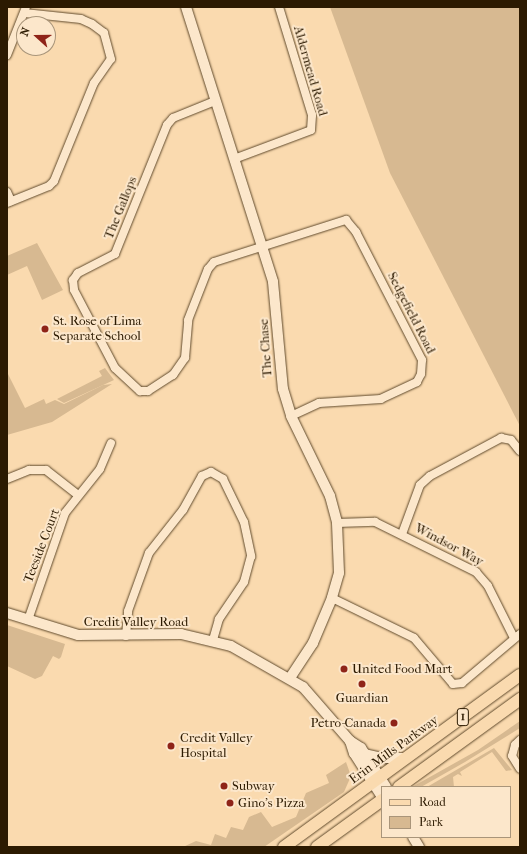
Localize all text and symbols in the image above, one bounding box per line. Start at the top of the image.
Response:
north arrow [16,16,56,56]
street label: Aldermead Road [290,24,330,118]
text: N [18,26,33,38]
street label: The Gallops [101,174,141,242]
street label: Sedgefield Road [384,270,438,356]
place label: St. Rose of Lima Separate School [53,314,142,345]
street label: The Chase [256,318,276,378]
marker: St. Rose of Lima Separate School [40,324,50,334]
street label: Teeside Court [21,507,63,585]
street label: Windsor Way [412,520,486,570]
street label: Credit Valley Road [84,614,188,630]
place label: United Food Mart [352,661,452,677]
marker: United Food Mart [339,664,349,674]
marker: Guardian [357,679,367,689]
place label: Guardian [336,690,388,706]
road number: 1 [456,707,470,727]
street label: Erin Mills Parkway [346,712,442,788]
place label: Petro-Canada [311,715,386,731]
marker: Petro-Canada [389,718,399,728]
place label: Credit Valley Hospital [180,731,253,762]
marker: Credit Valley Hospital [165,740,177,752]
place label: Subway [232,778,275,794]
marker: Subway [219,781,229,791]
legend [381,786,511,838]
place label: Gino's Pizza [238,795,305,811]
text: Road [419,795,446,809]
marker: Gino's Pizza [225,798,235,808]
text: Park [419,815,443,829]

